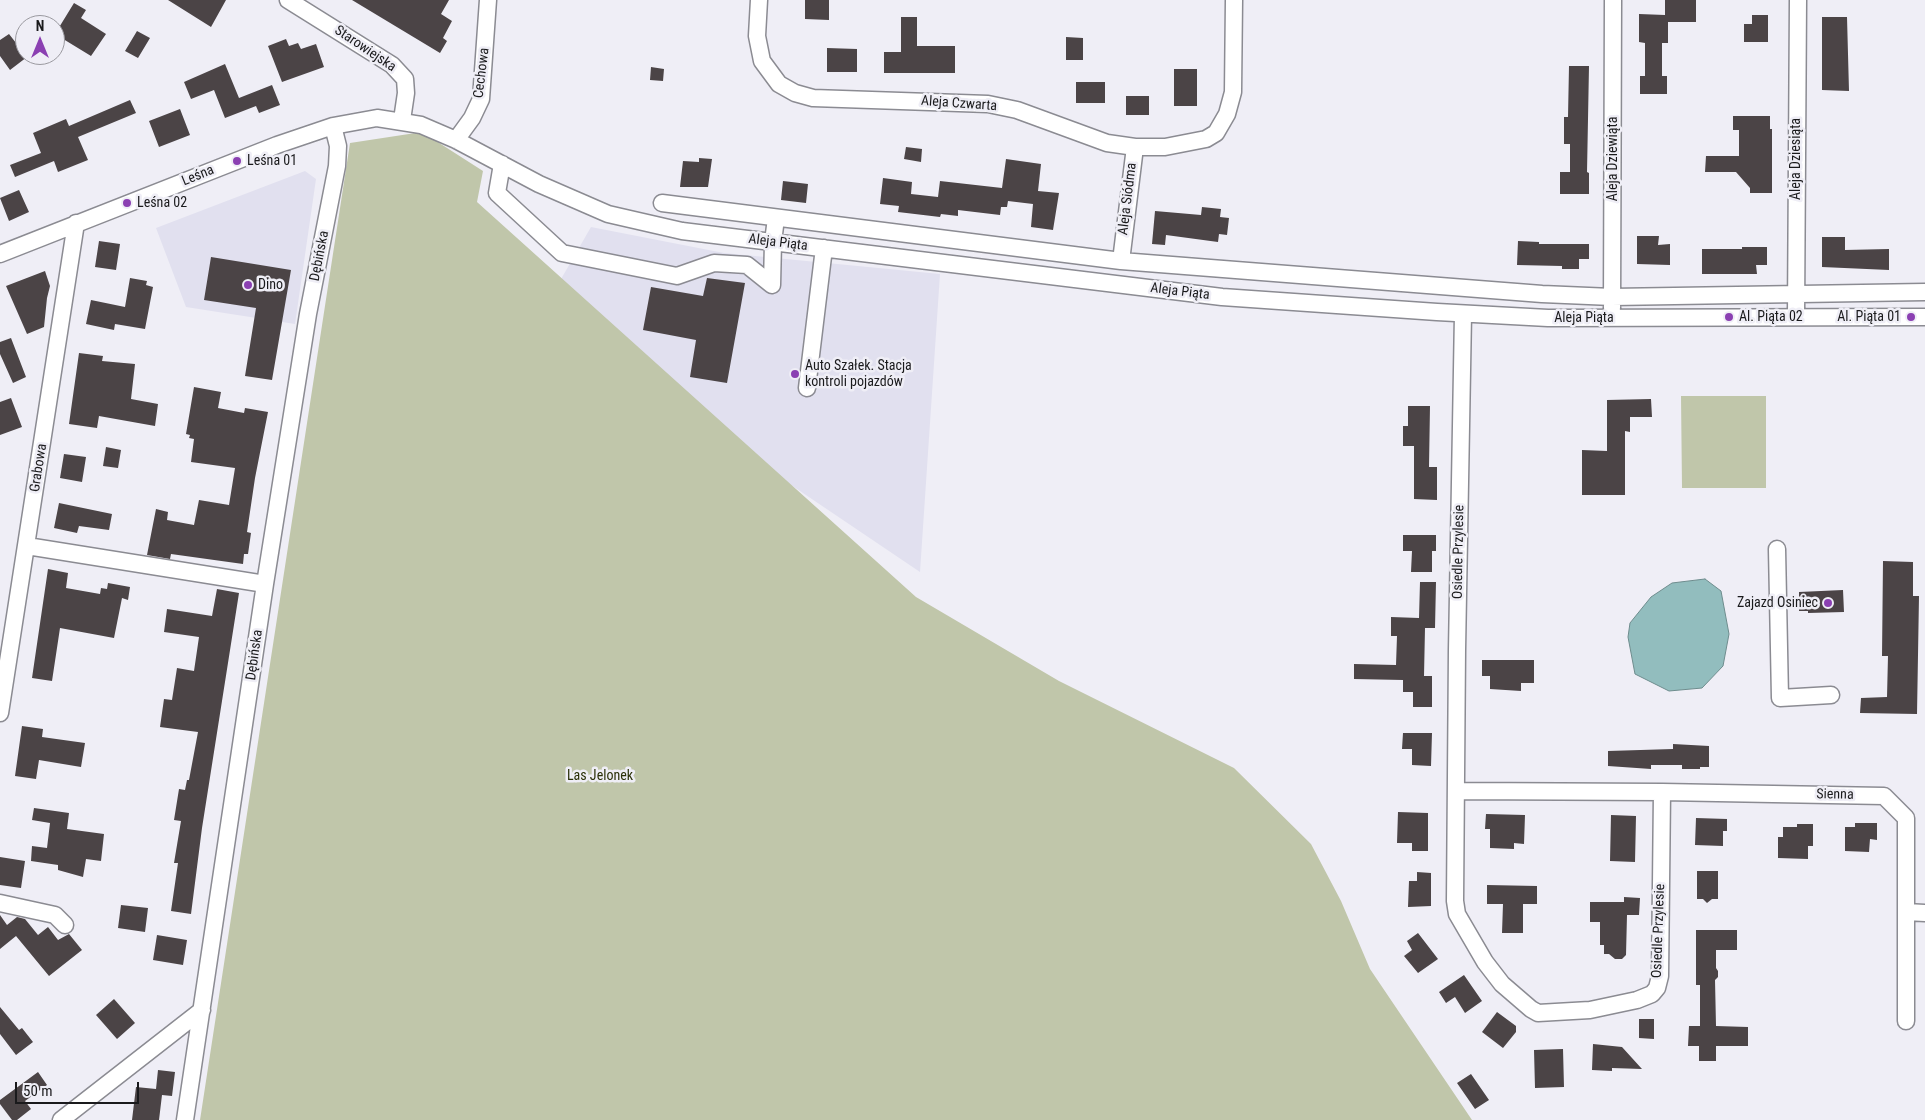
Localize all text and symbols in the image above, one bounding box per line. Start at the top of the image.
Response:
north arrow [15,15,65,65]
text: N [36,18,44,34]
street label: Starowiejska [331,22,399,76]
street label: Cechowa [471,47,493,99]
street label: Aleja Czwarta [920,93,998,115]
street label: Aleja Dziewiąta [1605,117,1621,201]
street label: Aleja Dziesiąta [1788,118,1804,200]
place label: Leśna 01 [247,153,297,169]
marker: Leśna 01 [231,155,243,167]
street label: Leśna [180,162,216,190]
street label: Aleja Siódma [1115,162,1141,236]
place label: Leśna 02 [137,195,187,211]
marker: Leśna 02 [121,197,133,209]
street label: Dębińska [307,229,333,283]
street label: Aleja Piąta [747,231,809,255]
place label: Dino [258,277,283,293]
marker: Dino [242,279,254,291]
street label: Aleja Piąta [1149,280,1211,304]
place label: Al. Piąta 02 [1739,309,1803,325]
place label: Al. Piąta 01 [1837,309,1901,325]
street label: Aleja Piąta [1554,310,1614,326]
marker: Al. Piąta 02 [1723,311,1735,323]
marker: Al. Piąta 01 [1905,311,1917,323]
place label: Auto Szałek. Stacja kontroli pojazdów [805,358,912,391]
marker: Auto Szałek. Stacja kontroli pojazdów [789,368,801,380]
street label: Grabowa [27,443,51,493]
street label: Osiedle Przylesie [1450,505,1468,599]
place label: Zajazd Osiniec [1737,595,1818,611]
marker: Zajazd Osiniec [1822,597,1834,609]
street label: Dębińska [243,629,267,681]
park label: Las Jelonek [567,768,633,784]
street label: Sienna [1816,786,1854,804]
street label: Osiedle Przylesie [1649,884,1669,978]
scale bar [18,1072,141,1104]
text: 50 m [23,1082,53,1100]

